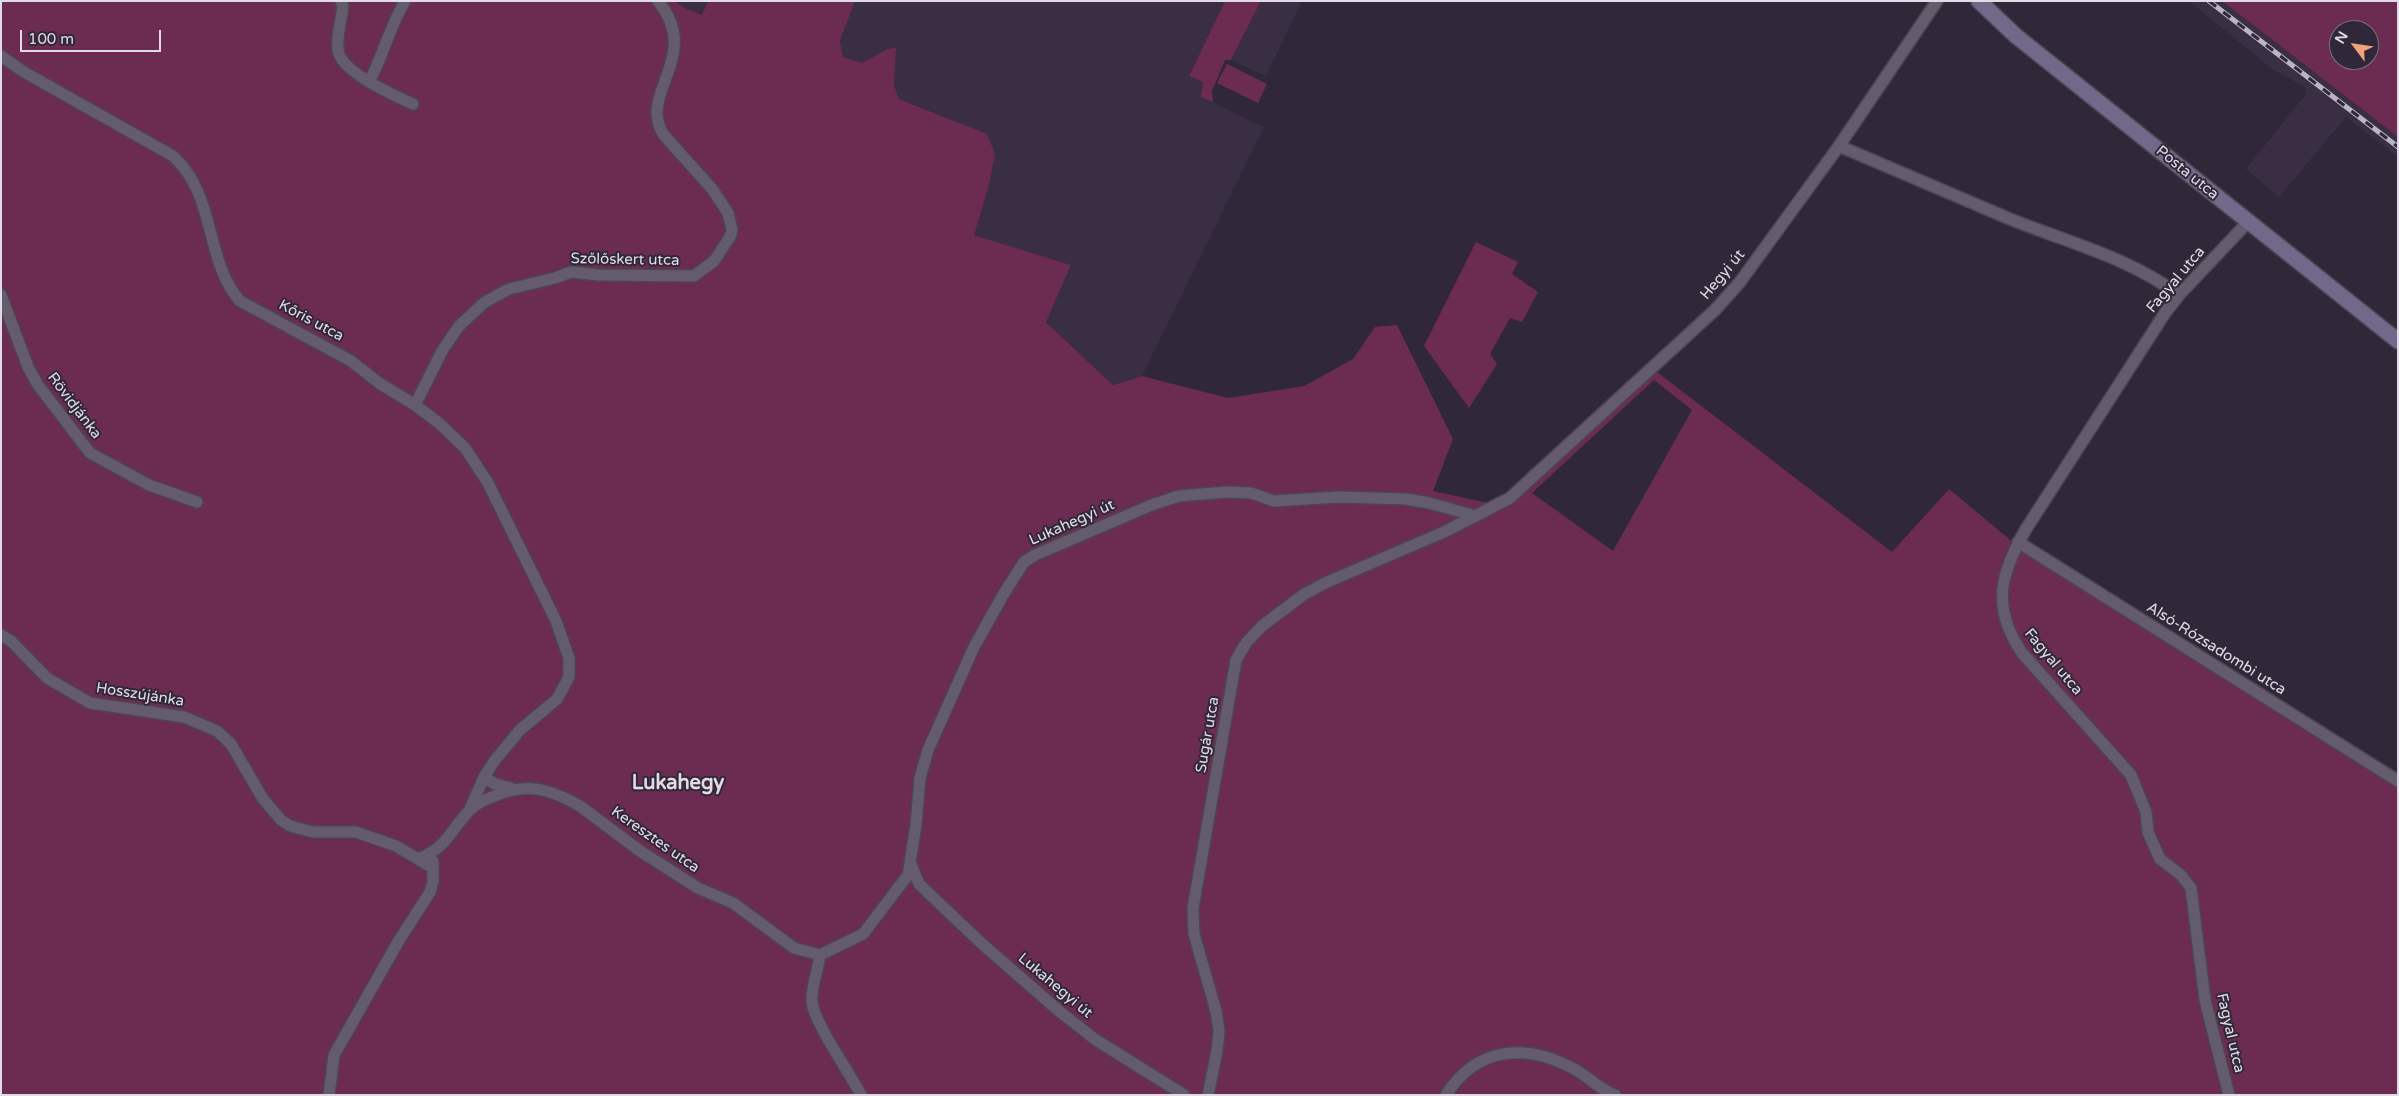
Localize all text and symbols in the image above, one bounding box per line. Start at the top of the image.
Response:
scale bar [22,20,164,52]
north arrow [2329,20,2379,70]
text: N [2331,28,2352,47]
text: 100 m [28,30,74,48]
street label: Posta utca [2152,142,2222,204]
street label: Fagyal utca [2143,243,2209,317]
street label: Hegyi út [1697,246,1749,304]
street label: Szőlőskert utca [570,250,680,270]
street label: Kőris utca [275,296,347,346]
street label: Rövidjánka [43,369,105,443]
street label: Lukahegyi út [1026,496,1118,550]
street label: Alsó-Rózsadombi utca [2143,599,2289,699]
street label: Fagyal utca [2020,625,2086,699]
street label: Hosszújánka [95,679,185,711]
street label: Sugár utca [1192,696,1224,774]
district label: Lukahegy [632,772,724,796]
street label: Keresztes utca [607,803,703,877]
street label: Lukahegyi út [1014,950,1096,1022]
street label: Fagyal utca [2212,991,2248,1075]

